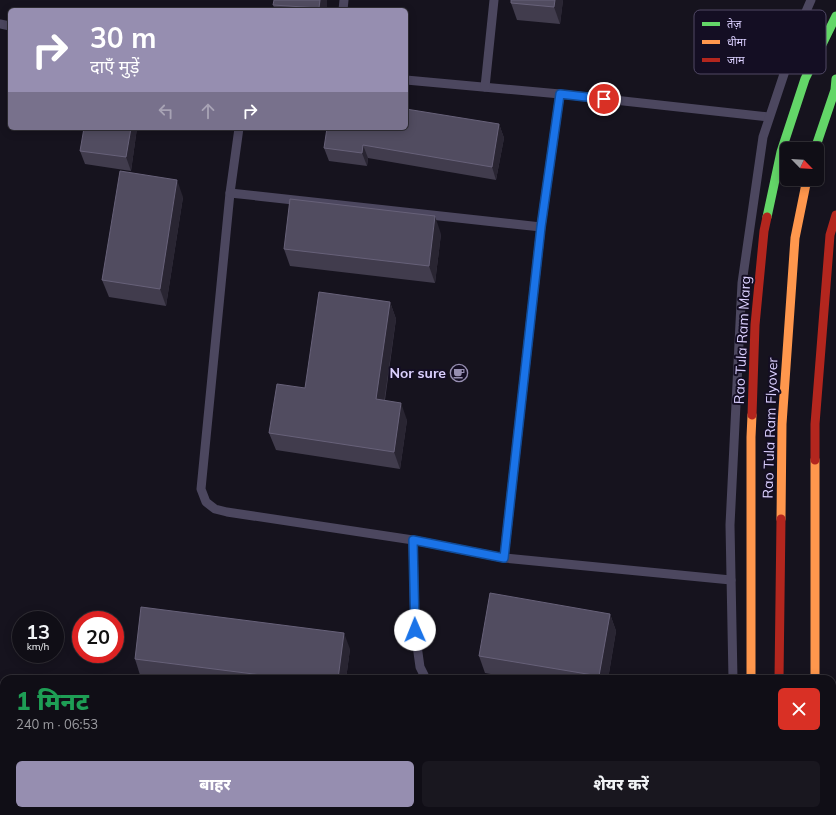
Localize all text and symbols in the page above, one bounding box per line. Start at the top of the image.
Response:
legend [694,10,826,74]
text: तेज़ [727,17,742,31]
text: 30 m [90,20,156,55]
icon: right [24,24,76,76]
text: धीमा [727,35,746,49]
text: जाम [727,53,745,67]
text: दाएँ मुड़ें [90,55,139,78]
pin [587,82,621,116]
icon: arrive [593,88,615,110]
icon: left [155,100,177,122]
icon: ahead [197,100,219,122]
icon: right [239,100,261,122]
north arrow [780,142,824,186]
map controls [780,142,824,186]
street label: Rao Tula Ram Marg [730,275,754,405]
street label: Rao Tula Ram Flyover [759,356,781,499]
cafe icon: Nor sure [449,363,469,383]
place label: Nor sure [389,364,446,382]
position arrow [394,609,436,651]
speed limit sign: 20 [72,611,124,663]
text: 13 [26,619,50,644]
text: km/h [27,640,49,653]
text: 1 मिनट [16,686,89,716]
button: close [778,688,820,730]
text: 240 m · 06:53 [16,716,98,732]
button: बाहर [16,761,414,807]
button: शेयर करें [422,761,820,807]

